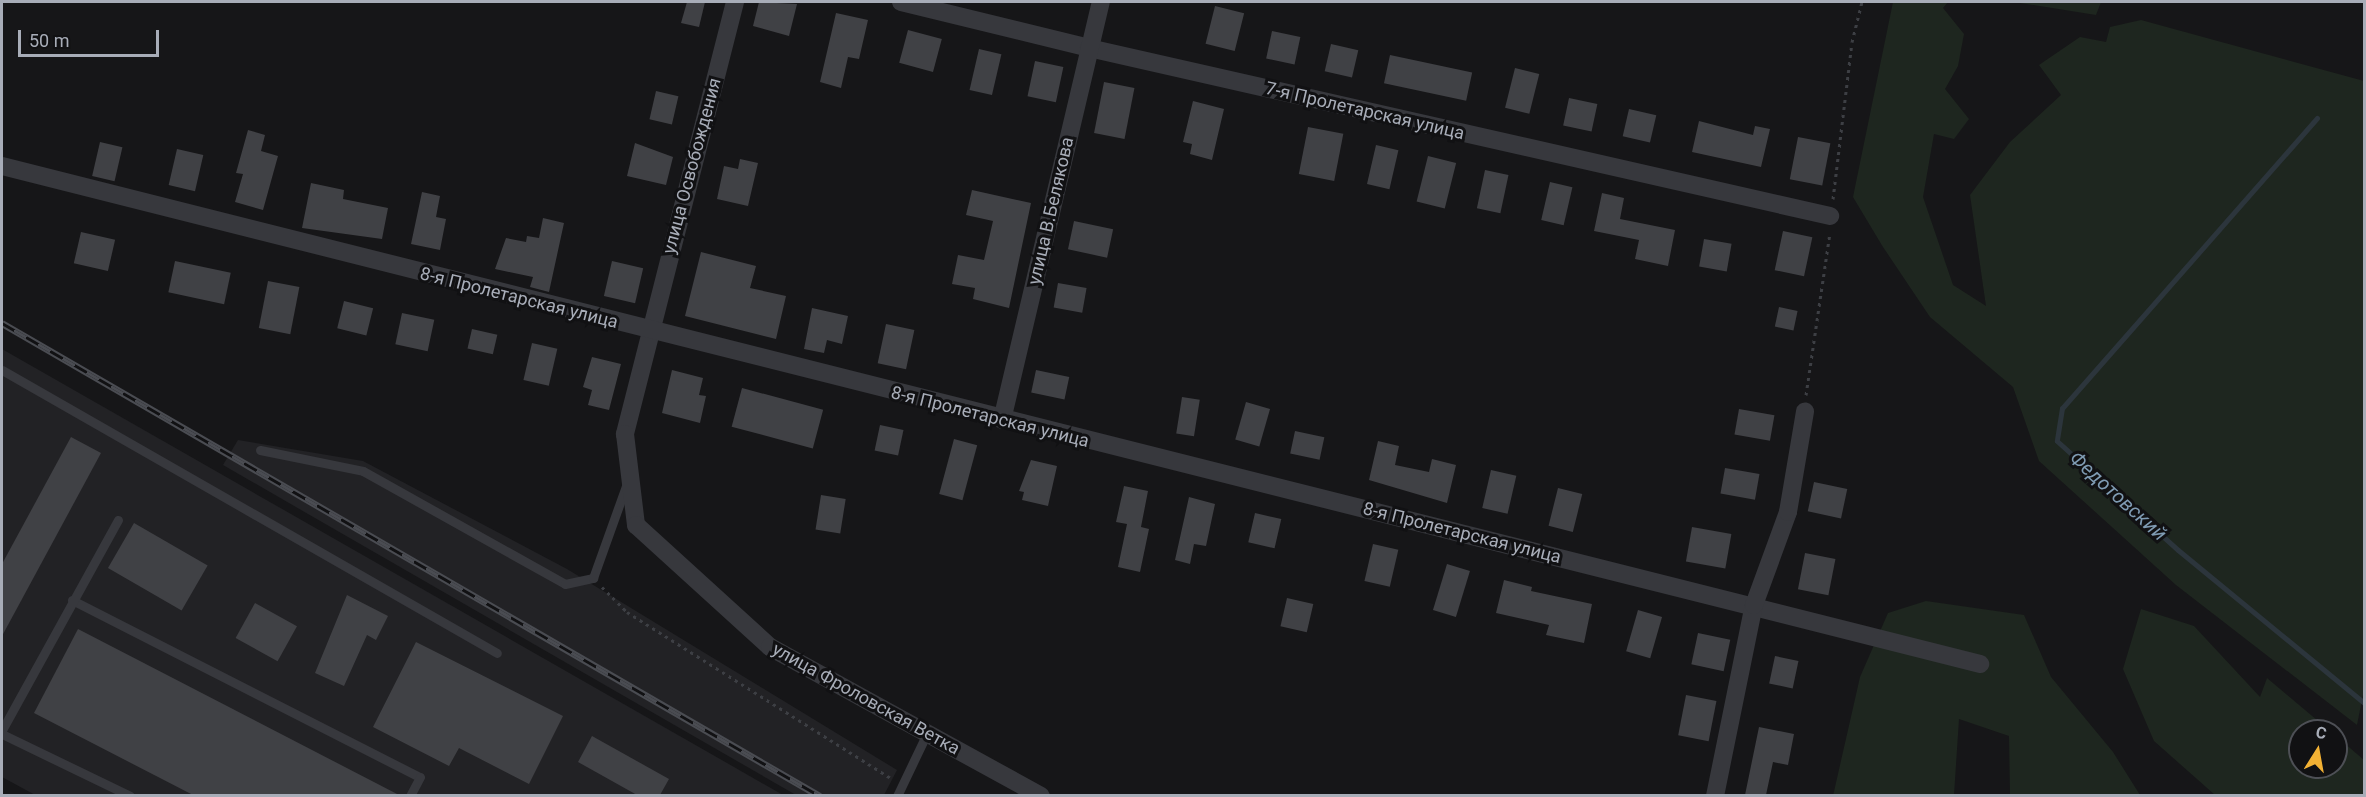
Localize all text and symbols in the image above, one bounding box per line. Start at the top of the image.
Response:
scale bar [21,18,162,56]
text: 50 m [29,30,69,51]
street label: улица Освобождения [658,76,726,256]
street label: 7-я Пролетарская улица [1263,78,1467,144]
street label: улица В.Белякова [1024,135,1078,287]
street label: 8-я Пролетарская улица [418,263,620,333]
street label: 8-я Пролетарская улица [889,382,1091,452]
water label: Федотовский [2065,446,2171,546]
street label: 8-я Пролетарская улица [1361,498,1563,568]
street label: улица Фроловская Ветка [768,638,964,760]
north arrow [2288,719,2348,779]
text: С [2314,722,2328,743]

